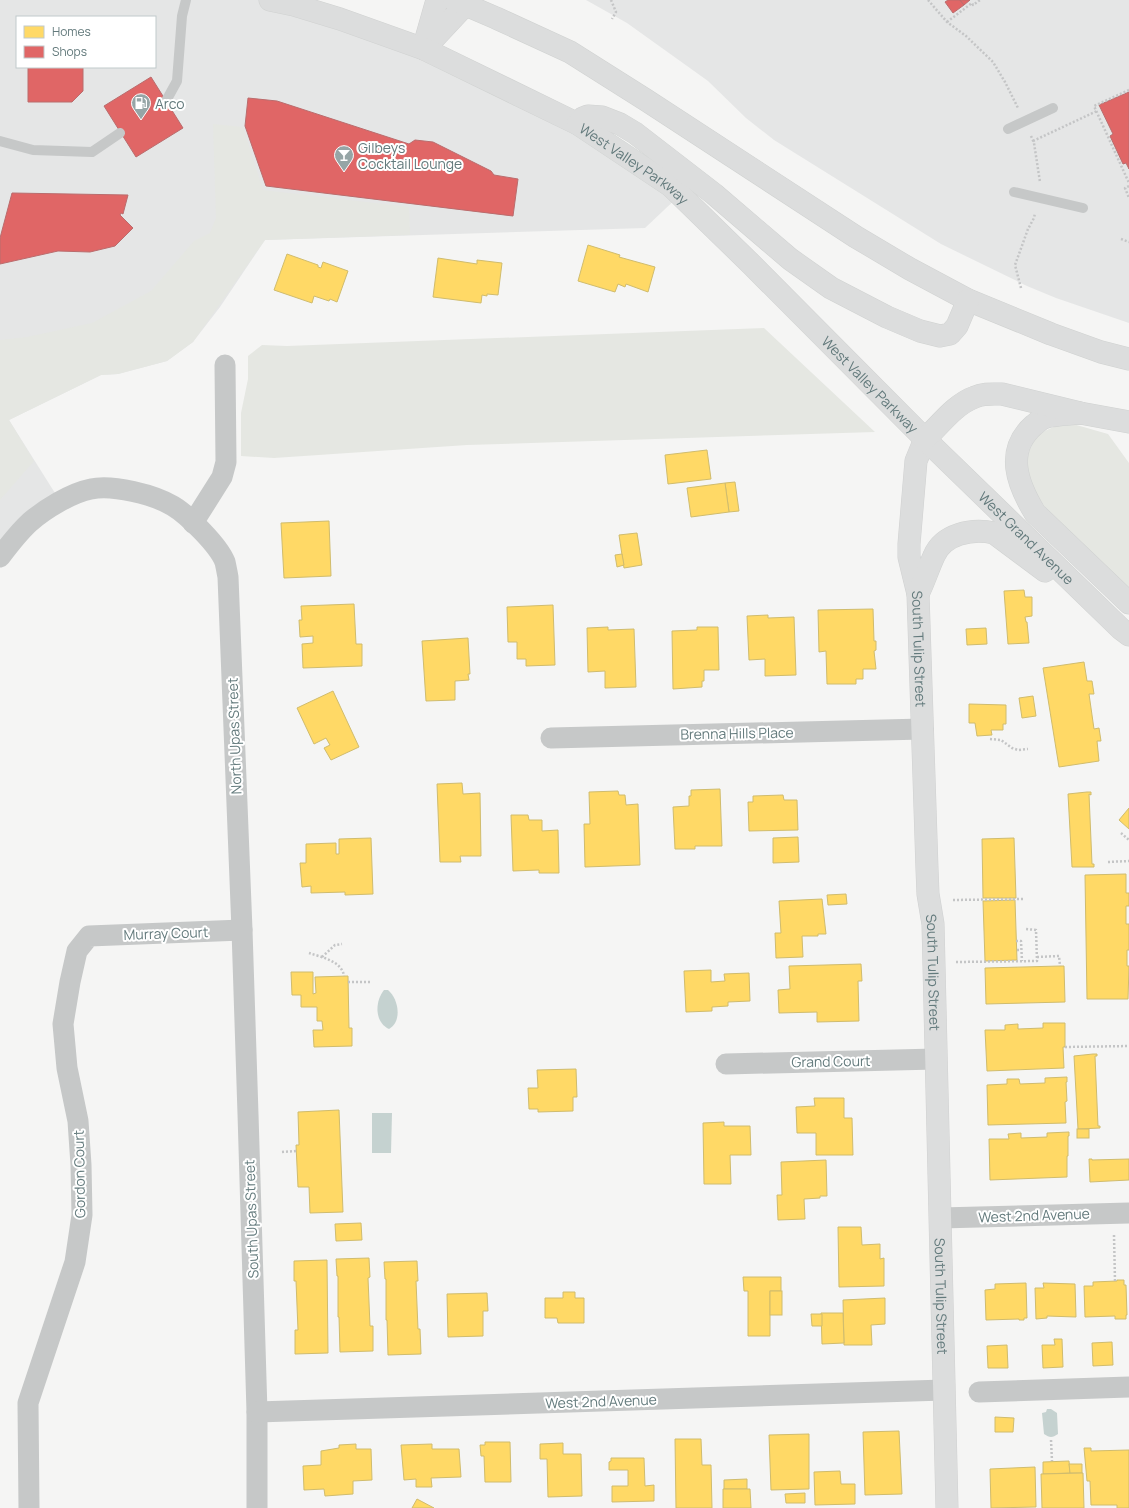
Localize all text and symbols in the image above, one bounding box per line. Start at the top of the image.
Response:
legend [16,16,156,68]
text: Homes [52,23,91,40]
text: Shops [52,43,87,60]
fuel station icon: Arco [130,92,152,120]
place label: Arco [155,94,185,113]
street label: West Valley Parkway [576,118,694,209]
place label: Gilbeys Cocktail Lounge [358,138,462,173]
bar icon: Gilbeys Cocktail Lounge [333,144,355,172]
street label: West Valley Parkway [818,331,923,437]
street label: West Grand Avenue [975,487,1079,588]
street label: South Tulip Street [908,590,931,708]
street label: North Upas Street [222,677,246,795]
street label: Brenna Hills Place [680,723,794,743]
street label: South Tulip Street [922,912,945,1031]
street label: Murray Court [123,922,209,944]
street label: Grand Court [791,1051,871,1071]
street label: Gordon Court [69,1129,89,1218]
street label: South Upas Street [239,1159,263,1279]
street label: West 2nd Avenue [978,1204,1090,1226]
street label: South Tulip Street [931,1238,953,1355]
street label: West 2nd Avenue [545,1390,657,1412]

